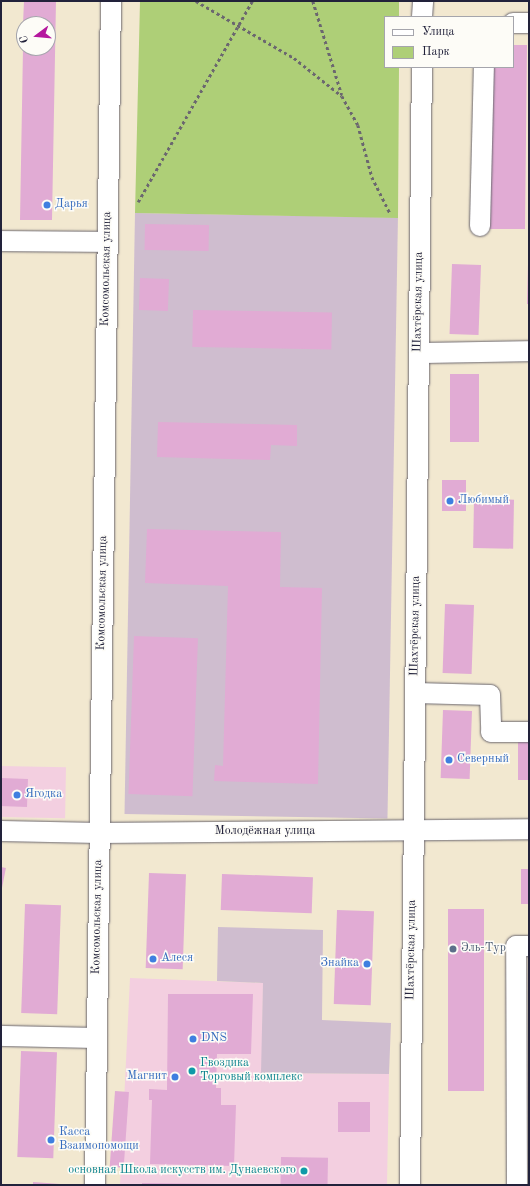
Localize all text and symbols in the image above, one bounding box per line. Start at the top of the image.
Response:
north arrow [16,16,56,56]
legend [384,16,514,68]
text: Улица [422,26,455,38]
text: С [19,34,31,44]
text: Парк [422,46,450,58]
place label: Дарья [55,198,88,212]
marker: Дарья [42,200,52,210]
street label: Комсомольская улица [99,211,115,327]
street label: Шахтёрская улица [411,252,427,352]
place label: Любимый [458,494,509,508]
marker: Любимый [445,496,455,506]
street label: Комсомольская улица [95,535,111,651]
street label: Шахтёрская улица [408,576,424,676]
place label: Северный [457,753,509,767]
marker: Северный [444,755,454,765]
place label: Ягодка [25,788,62,802]
marker: Ягодка [12,790,22,800]
street label: Молодёжная улица [215,825,315,839]
street label: Комсомольская улица [90,859,106,975]
street label: Шахтёрская улица [404,900,420,1000]
place label: Эль-Тур [461,942,506,956]
marker: Эль-Тур [448,944,458,954]
place label: Алеся [161,952,193,966]
marker: Алеся [148,954,158,964]
place label: Знайка [321,957,359,971]
marker: Знайка [362,959,372,969]
place label: DNS [201,1032,227,1046]
marker: DNS [188,1034,198,1044]
place label: Гвоздика Торговый комплекс [200,1057,302,1085]
marker: Гвоздика Торговый комплекс [187,1066,197,1076]
place label: Магнит [127,1070,167,1084]
marker: Магнит [170,1072,180,1082]
place label: Касса Взаимопомощи [59,1126,139,1154]
marker: Касса Взаимопомощи [46,1135,56,1145]
place label: основная Школа искусств им. Дунаевского [68,1164,296,1178]
marker: основная Школа искусств им. Дунаевского [299,1166,309,1176]

